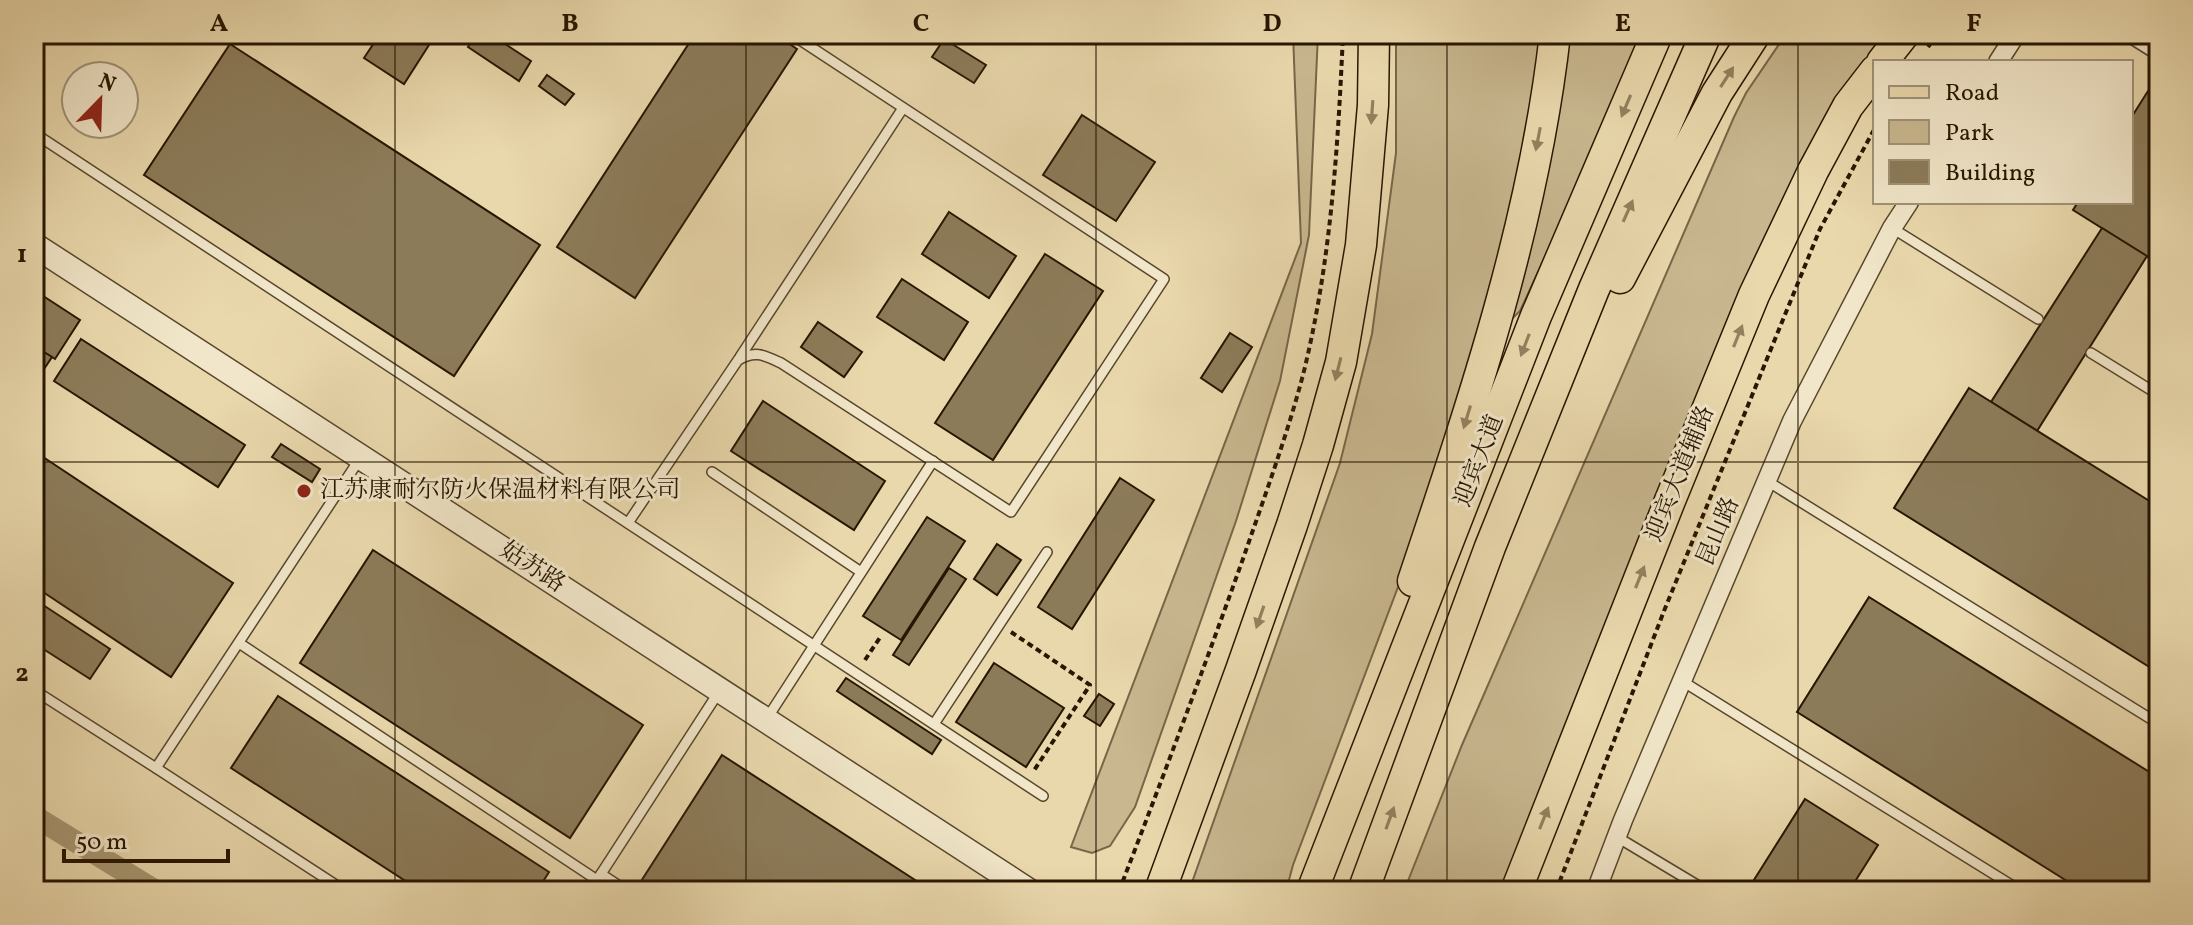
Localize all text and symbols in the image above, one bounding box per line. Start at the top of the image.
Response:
text: A [210,6,229,42]
text: B [561,6,579,42]
text: C [913,6,929,42]
text: D [1262,6,1282,42]
text: E [1615,6,1631,42]
text: F [1966,6,1982,42]
north arrow [60,60,140,140]
legend [1873,60,2133,204]
text: N [93,67,120,101]
one-way arrow [1719,67,1734,88]
text: Road [1945,77,1999,111]
one-way arrow [1620,94,1633,118]
one-way arrow [1365,100,1378,125]
text: Park [1945,117,1994,151]
one-way arrow [1532,126,1544,151]
text: Building [1945,157,2035,191]
one-way arrow [1622,199,1635,223]
text: 1 [17,237,27,273]
one-way arrow [1731,324,1744,348]
one-way arrow [1518,333,1531,357]
one-way arrow [1332,357,1344,382]
street label: 迎宾大道辅路 [1638,401,1724,547]
one-way arrow [1460,406,1473,430]
street label: 迎宾大道 [1447,410,1513,512]
place label: 江苏康耐尔防火保温材料有限公司 [320,474,680,508]
marker: 江苏康耐尔防火保温材料有限公司 [295,482,313,500]
street label: 昆山路 [1689,492,1749,572]
street label: 姑苏路 [493,534,571,602]
one-way arrow [1634,565,1647,589]
one-way arrow [1253,605,1265,629]
text: 2 [15,656,29,692]
one-way arrow [1384,806,1397,830]
one-way arrow [1538,806,1551,830]
scale bar [64,813,228,863]
text: 50 m [76,826,128,860]

